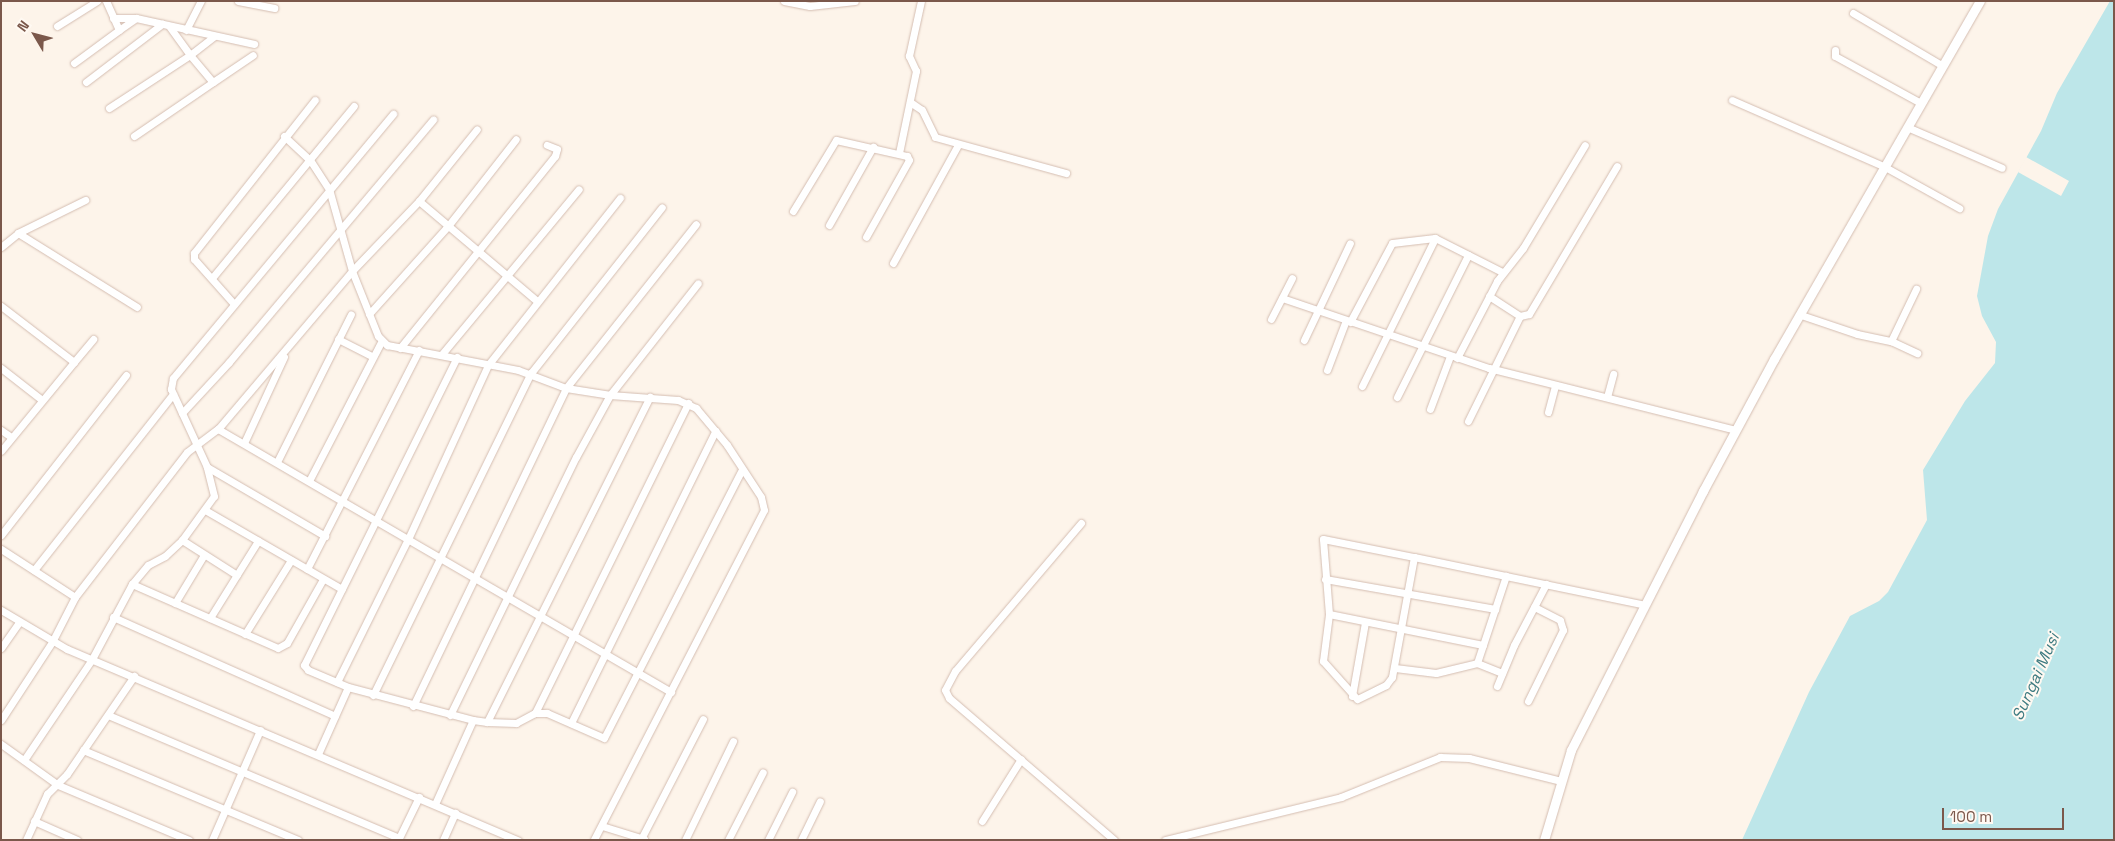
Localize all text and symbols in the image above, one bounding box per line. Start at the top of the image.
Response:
north arrow [10,10,60,60]
text: N [13,17,33,35]
water label: Sungai Musi [2008,631,2064,723]
scale bar [1945,798,2068,830]
text: 100 m [1950,807,1992,826]

